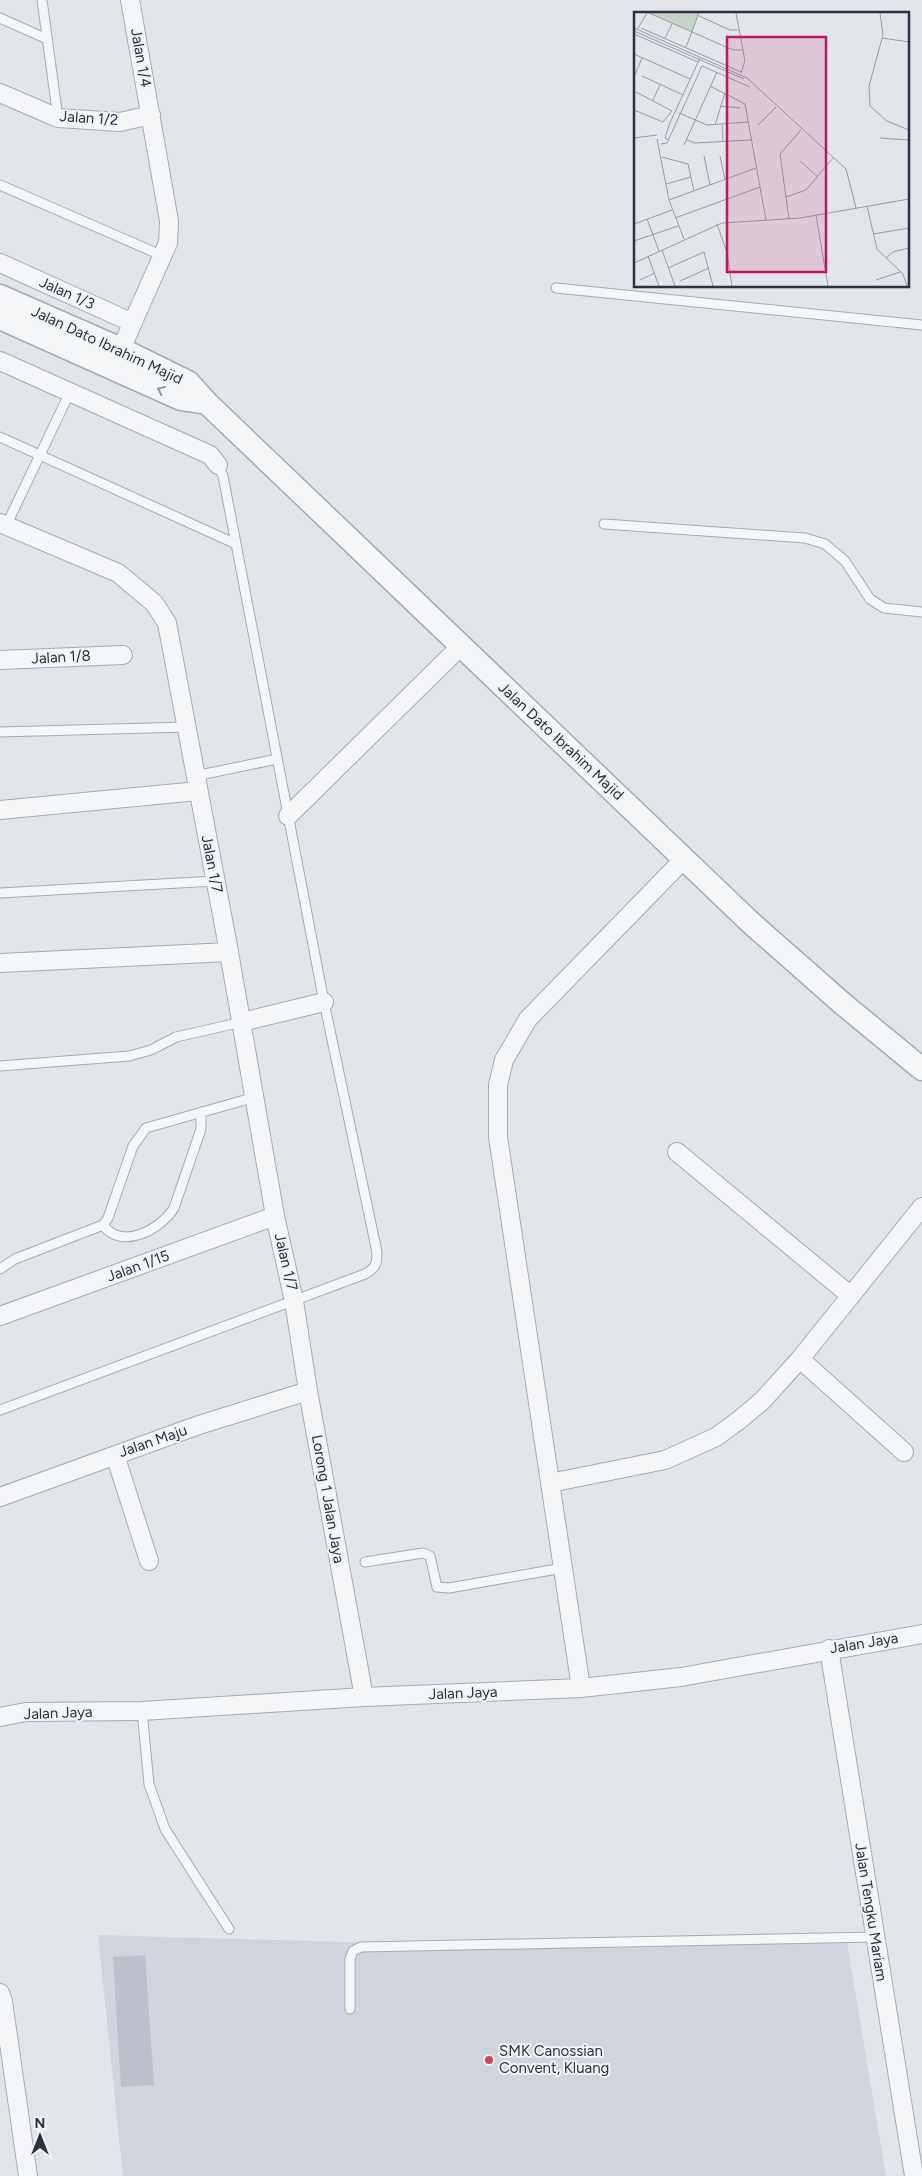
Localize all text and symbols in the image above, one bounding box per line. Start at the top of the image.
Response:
inset map [634,12,910,288]
street label: Jalan 1/4 [127,27,155,89]
street label: Jalan 1/2 [59,107,119,129]
street label: Jalan 1/3 [37,273,97,313]
street label: Jalan Dato Ibrahim Majid [28,302,186,388]
one-way arrow [157,386,166,397]
street label: Jalan 1/8 [31,646,91,668]
street label: Jalan Dato Ibrahim Majid [495,678,627,804]
street label: Jalan 1/7 [198,834,226,894]
street label: Jalan 1/7 [271,1231,301,1293]
street label: Jalan 1/15 [104,1246,172,1286]
street label: Jalan Maju [116,1421,190,1461]
street label: Lorong 1 Jalan Jaya [308,1433,348,1565]
street label: Jalan Jaya [829,1629,899,1657]
street label: Jalan Jaya [428,1683,498,1703]
street label: Jalan Jaya [23,1703,93,1723]
street label: Jalan Tengku Mariam [851,1842,891,1982]
place label: SMK Canossian Convent, Kluang [499,2042,609,2077]
marker: SMK Canossian Convent, Kluang [483,2054,495,2066]
north arrow [15,2111,65,2161]
text: N [35,2115,45,2132]

